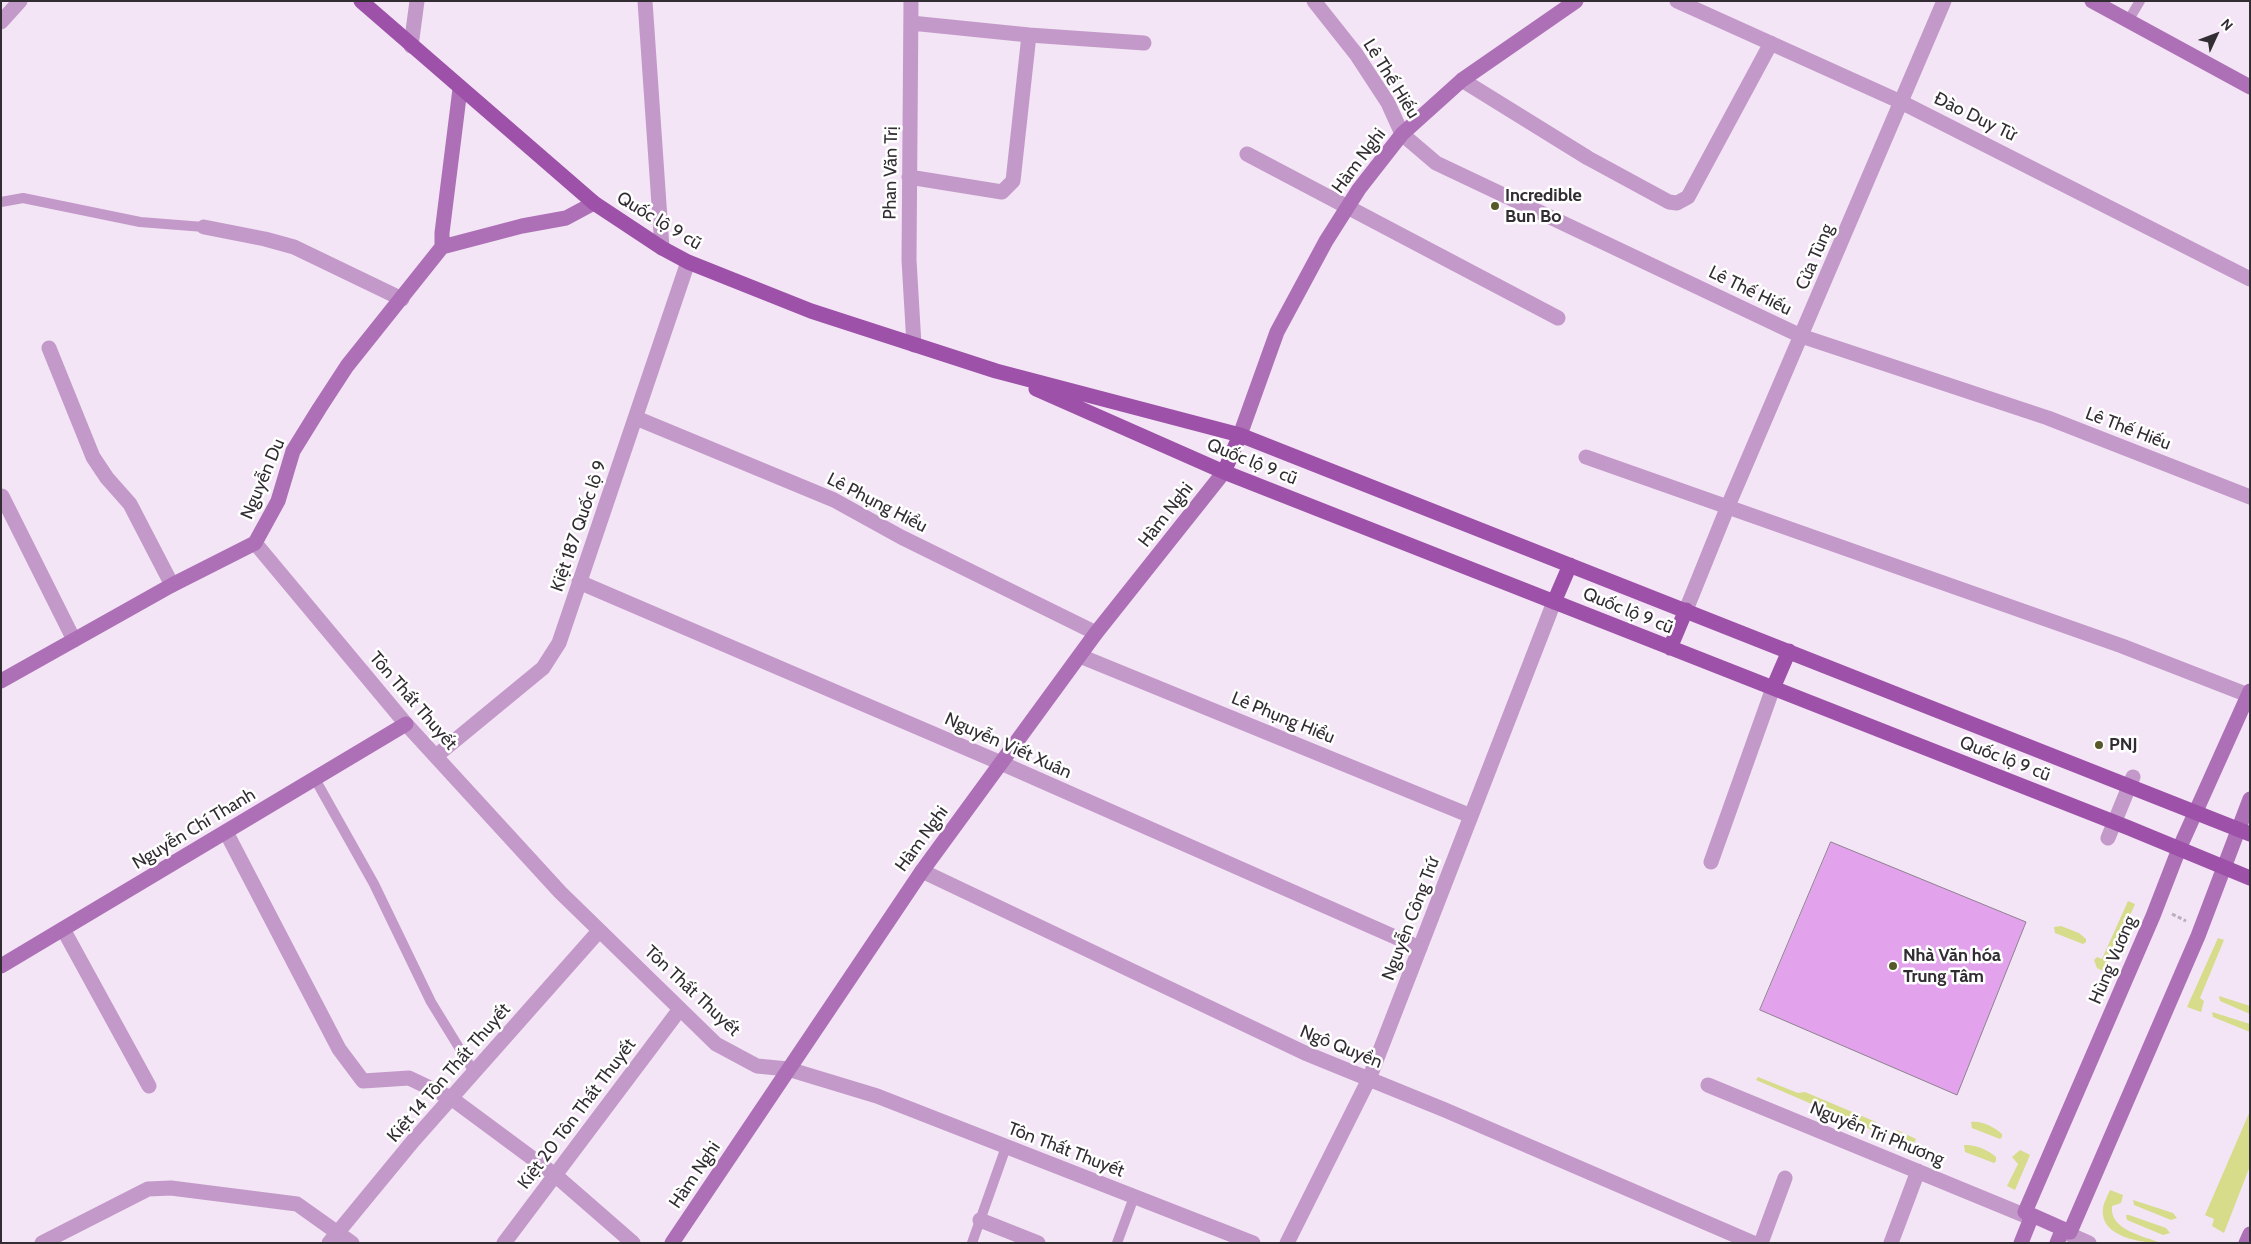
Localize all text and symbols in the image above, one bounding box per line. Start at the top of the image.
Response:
north arrow [2191,10,2241,60]
text: N [2217,15,2237,35]
street label: Lê Thế Hiếu [1358,35,1424,123]
street label: Đào Duy Từ [1930,88,2020,146]
street label: Hàm Nghi [1328,124,1390,198]
street label: Phan Văn Trị [879,126,903,220]
place label: Incredible Bun Bo [1505,185,1582,228]
street label: Quốc lộ 9 cũ [613,187,705,255]
marker: Incredible Bun Bo [1489,200,1501,212]
street label: Cửa Tùng [1791,221,1839,293]
street label: Lê Thế Hiếu [1705,262,1795,320]
street label: Lê Thế Hiếu [2082,403,2174,455]
street label: Quốc lộ 9 cũ [1204,434,1300,490]
street label: Nguyễn Du [236,435,290,523]
street label: Kiệt 187 Quốc lộ 9 [546,458,612,594]
street label: Lê Phụng Hiểu [823,469,931,537]
street label: Hàm Nghi [1134,478,1198,552]
street label: Quốc lộ 9 cũ [1580,583,1676,639]
street label: Tôn Thất Thuyết [365,648,461,754]
street label: Lê Phụng Hiểu [1228,687,1338,749]
street label: Nguyễn Viết Xuân [941,708,1075,784]
street label: Quốc lộ 9 cũ [1957,732,2053,786]
place label: PNJ [2109,734,2138,756]
marker: PNJ [2093,739,2105,751]
street label: Nguyễn Chí Thanh [129,784,259,874]
street label: Hàm Nghi [891,802,953,876]
street label: Nguyễn Công Trứ [1378,854,1444,984]
street label: Hùng Vương [2085,913,2141,1007]
street label: Tôn Thất Thuyết [640,941,744,1041]
place label: Nhà Văn hóa Trung Tâm [1903,945,2001,988]
marker: Nhà Văn hóa Trung Tâm [1887,960,1899,972]
street label: Kiệt 14 Tôn Thất Thuyết [383,999,515,1147]
street label: Ngô Quyền [1297,1021,1385,1073]
street label: Kiệt 20 Tôn Thất Thuyết [513,1035,641,1193]
street label: Nguyễn Tri Phương [1807,1097,1947,1171]
street label: Tôn Thất Thuyết [1005,1118,1127,1182]
street label: Hàm Nghi [665,1137,725,1213]

